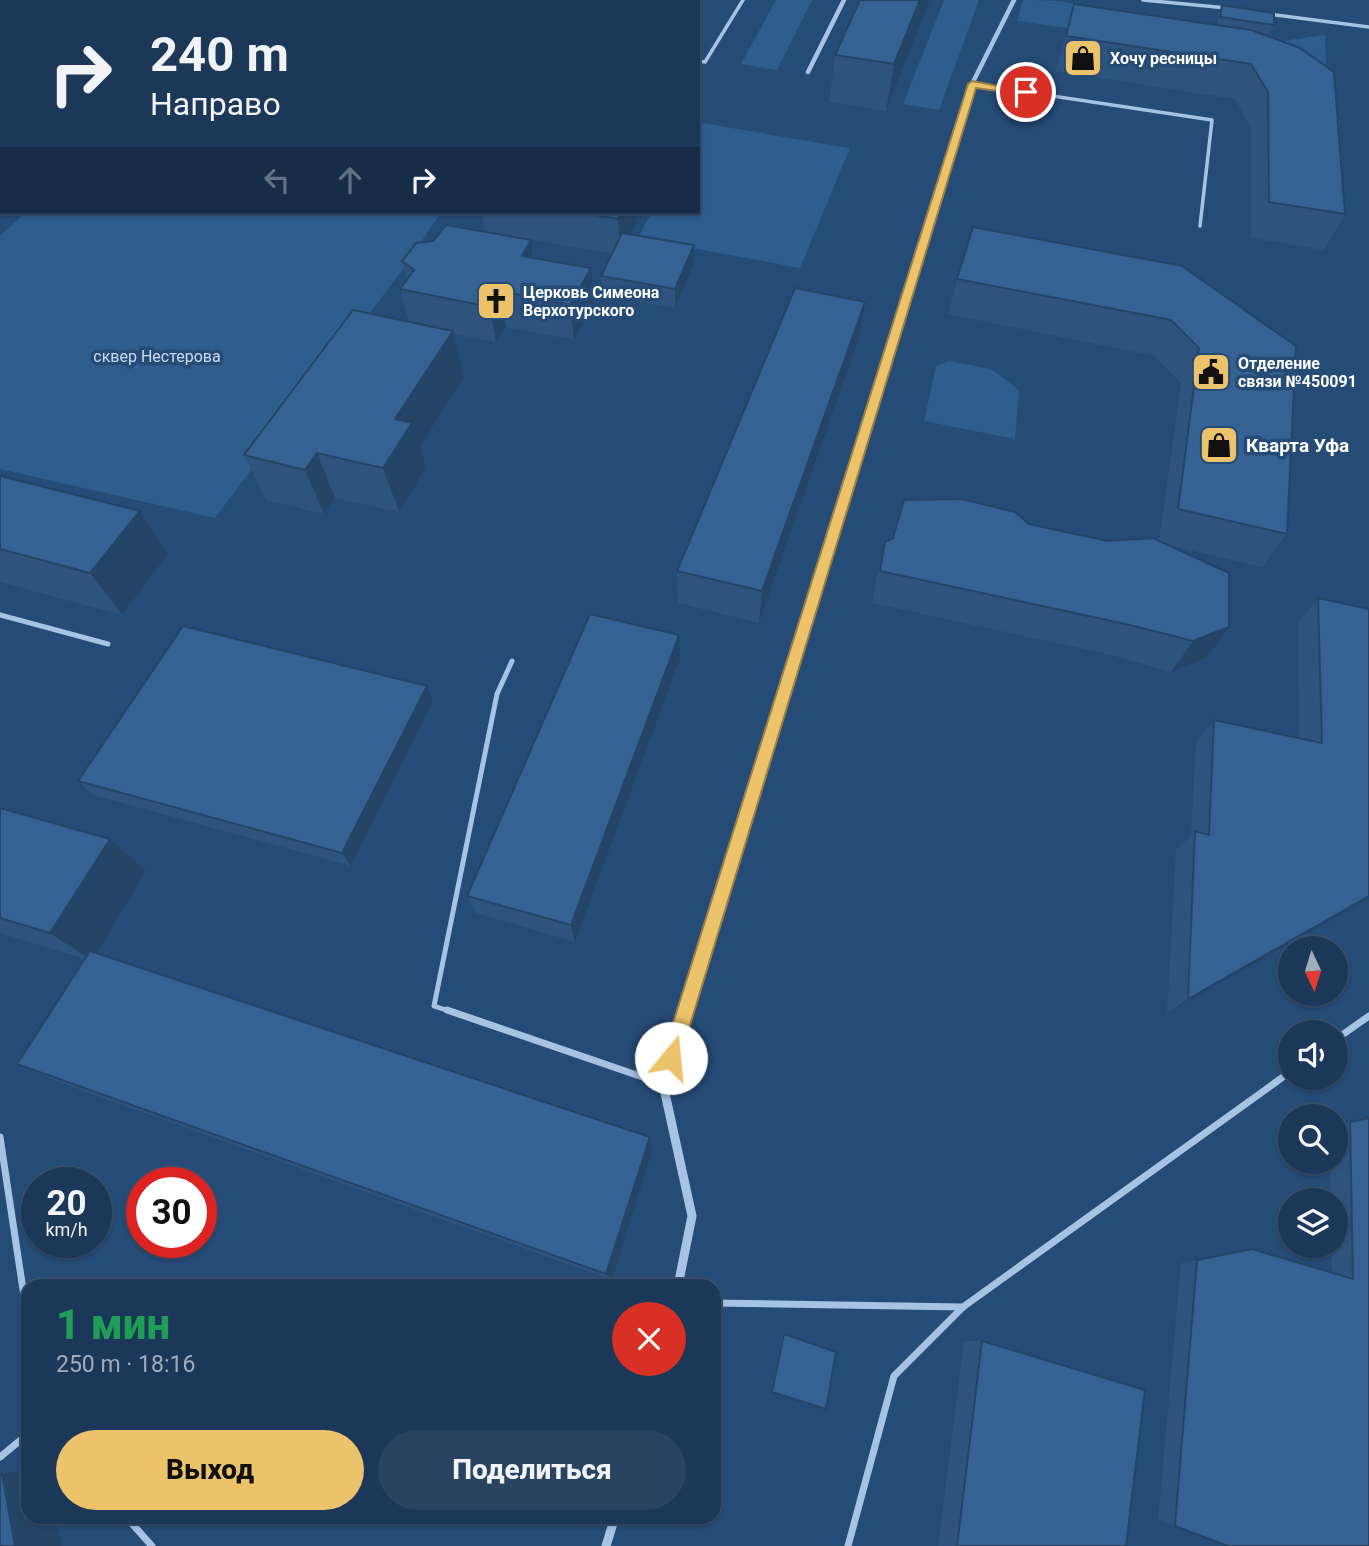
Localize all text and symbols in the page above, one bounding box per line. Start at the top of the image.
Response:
text: 240 m [150,26,289,83]
icon: right [35,28,126,119]
shop icon: Хочу ресницы [1062,37,1104,79]
place label: Хочу ресницы [1110,49,1217,68]
pin [996,62,1056,122]
icon: arrive [1007,73,1045,111]
text: Направо [150,85,281,123]
icon: left [258,161,296,199]
icon: ahead [331,161,369,199]
icon: right [404,161,442,199]
church icon: Церковь Симеона Верхотурского [475,280,517,322]
place label: Церковь Симеона Верхотурского [523,283,660,320]
park label: сквер Нестерова [93,347,221,366]
public building icon: Отделение связи №450091 [1190,351,1232,393]
place label: Отделение связи №450091 [1238,354,1357,391]
shop icon: Кварта Уфа [1198,424,1240,466]
place label: Кварта Уфа [1246,434,1349,457]
north arrow [1278,936,1348,1006]
map controls [1278,936,1348,1258]
button: sound [1278,1020,1348,1090]
position arrow [634,1021,708,1095]
button: search [1278,1104,1348,1174]
speed limit sign: 30 [126,1167,217,1258]
text: 20 [46,1183,87,1224]
button: layers [1278,1188,1348,1258]
text: km/h [45,1219,88,1240]
text: 1 мин [56,1300,170,1349]
button: close [612,1302,686,1376]
text: 250 m · 18:16 [56,1351,195,1378]
button: Выход [56,1430,364,1510]
button: Поделиться [378,1430,686,1510]

